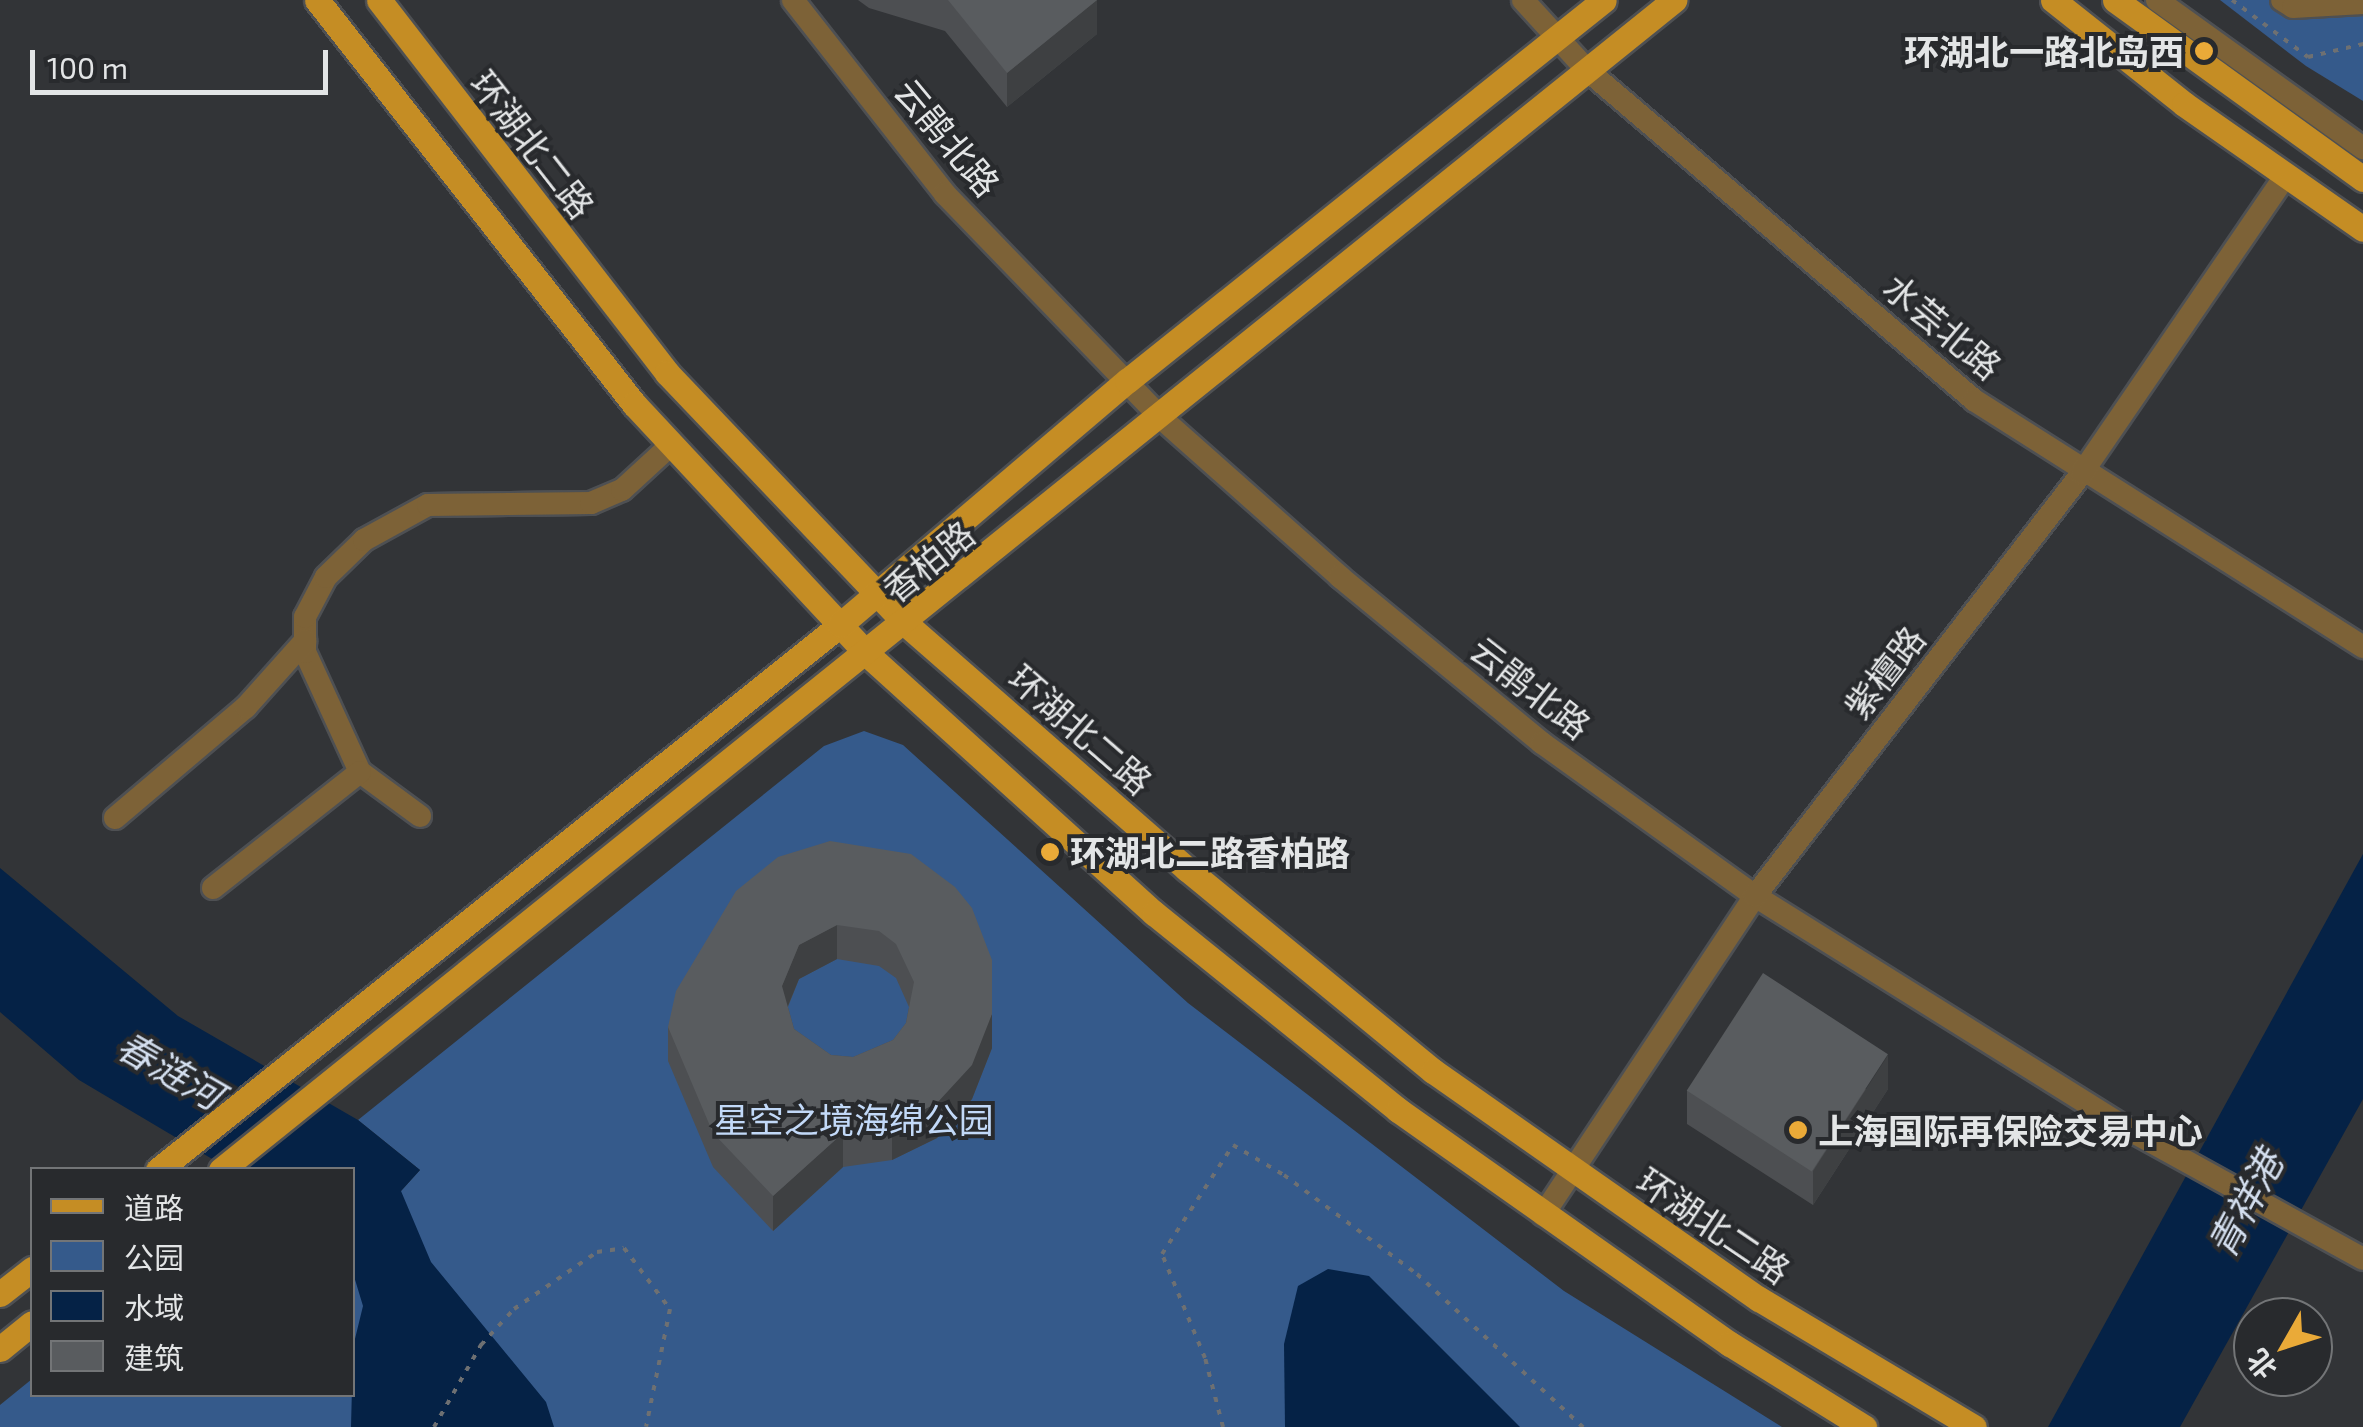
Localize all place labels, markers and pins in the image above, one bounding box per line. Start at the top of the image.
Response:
place label: 环湖北一路北岛西 [1904,30,2184,72]
marker: 环湖北一路北岛西 [2193,40,2215,62]
place label: 环湖北二路香柏路 [1070,831,1350,873]
marker: 环湖北二路香柏路 [1039,841,1061,863]
place label: 上海国际再保险交易中心 [1818,1109,2203,1151]
marker: 上海国际再保险交易中心 [1787,1119,1809,1141]

